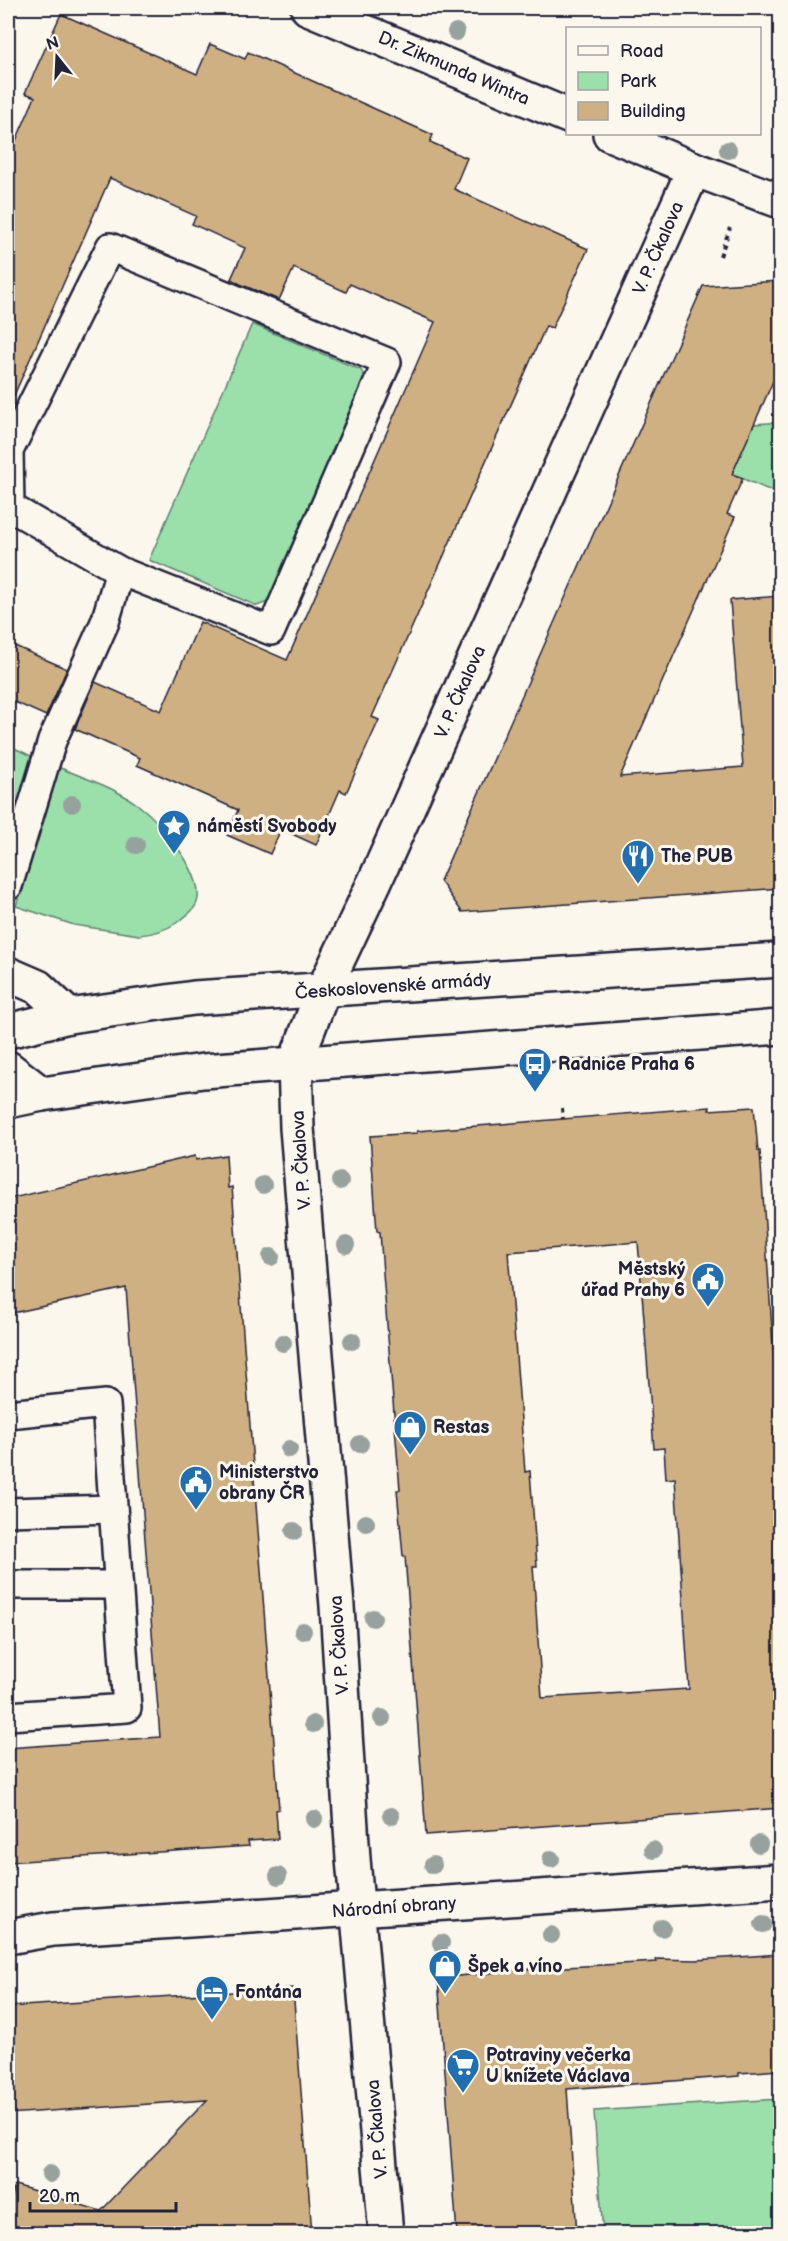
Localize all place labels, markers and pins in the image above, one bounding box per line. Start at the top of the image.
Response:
place icon: náměstí Svobody [156,808,192,855]
place label: náměstí Svobody [197,816,337,837]
restaurant icon: The PUB [620,838,656,885]
place label: The PUB [661,846,733,867]
bus stop icon: Radnice Praha 6 [517,1046,553,1093]
place label: Radnice Praha 6 [558,1054,695,1075]
place label: Městský úřad Prahy 6 [581,1259,686,1301]
public building icon: Městský úřad Prahy 6 [690,1261,726,1308]
shop icon: Restas [392,1409,428,1456]
place label: Restas [433,1417,490,1438]
place label: Ministerstvo obrany ČR [219,1462,319,1504]
public building icon: Ministerstvo obrany ČR [178,1464,214,1511]
shop icon: Špek a víno [427,1948,463,1995]
place label: Špek a víno [468,1954,562,1977]
hotel icon: Fontána [194,1974,230,2021]
place label: Fontána [235,1982,302,2003]
place label: Potraviny večerka U knížete Václava [486,2045,631,2087]
supermarket icon: Potraviny večerka U knížete Václava [445,2047,481,2094]

